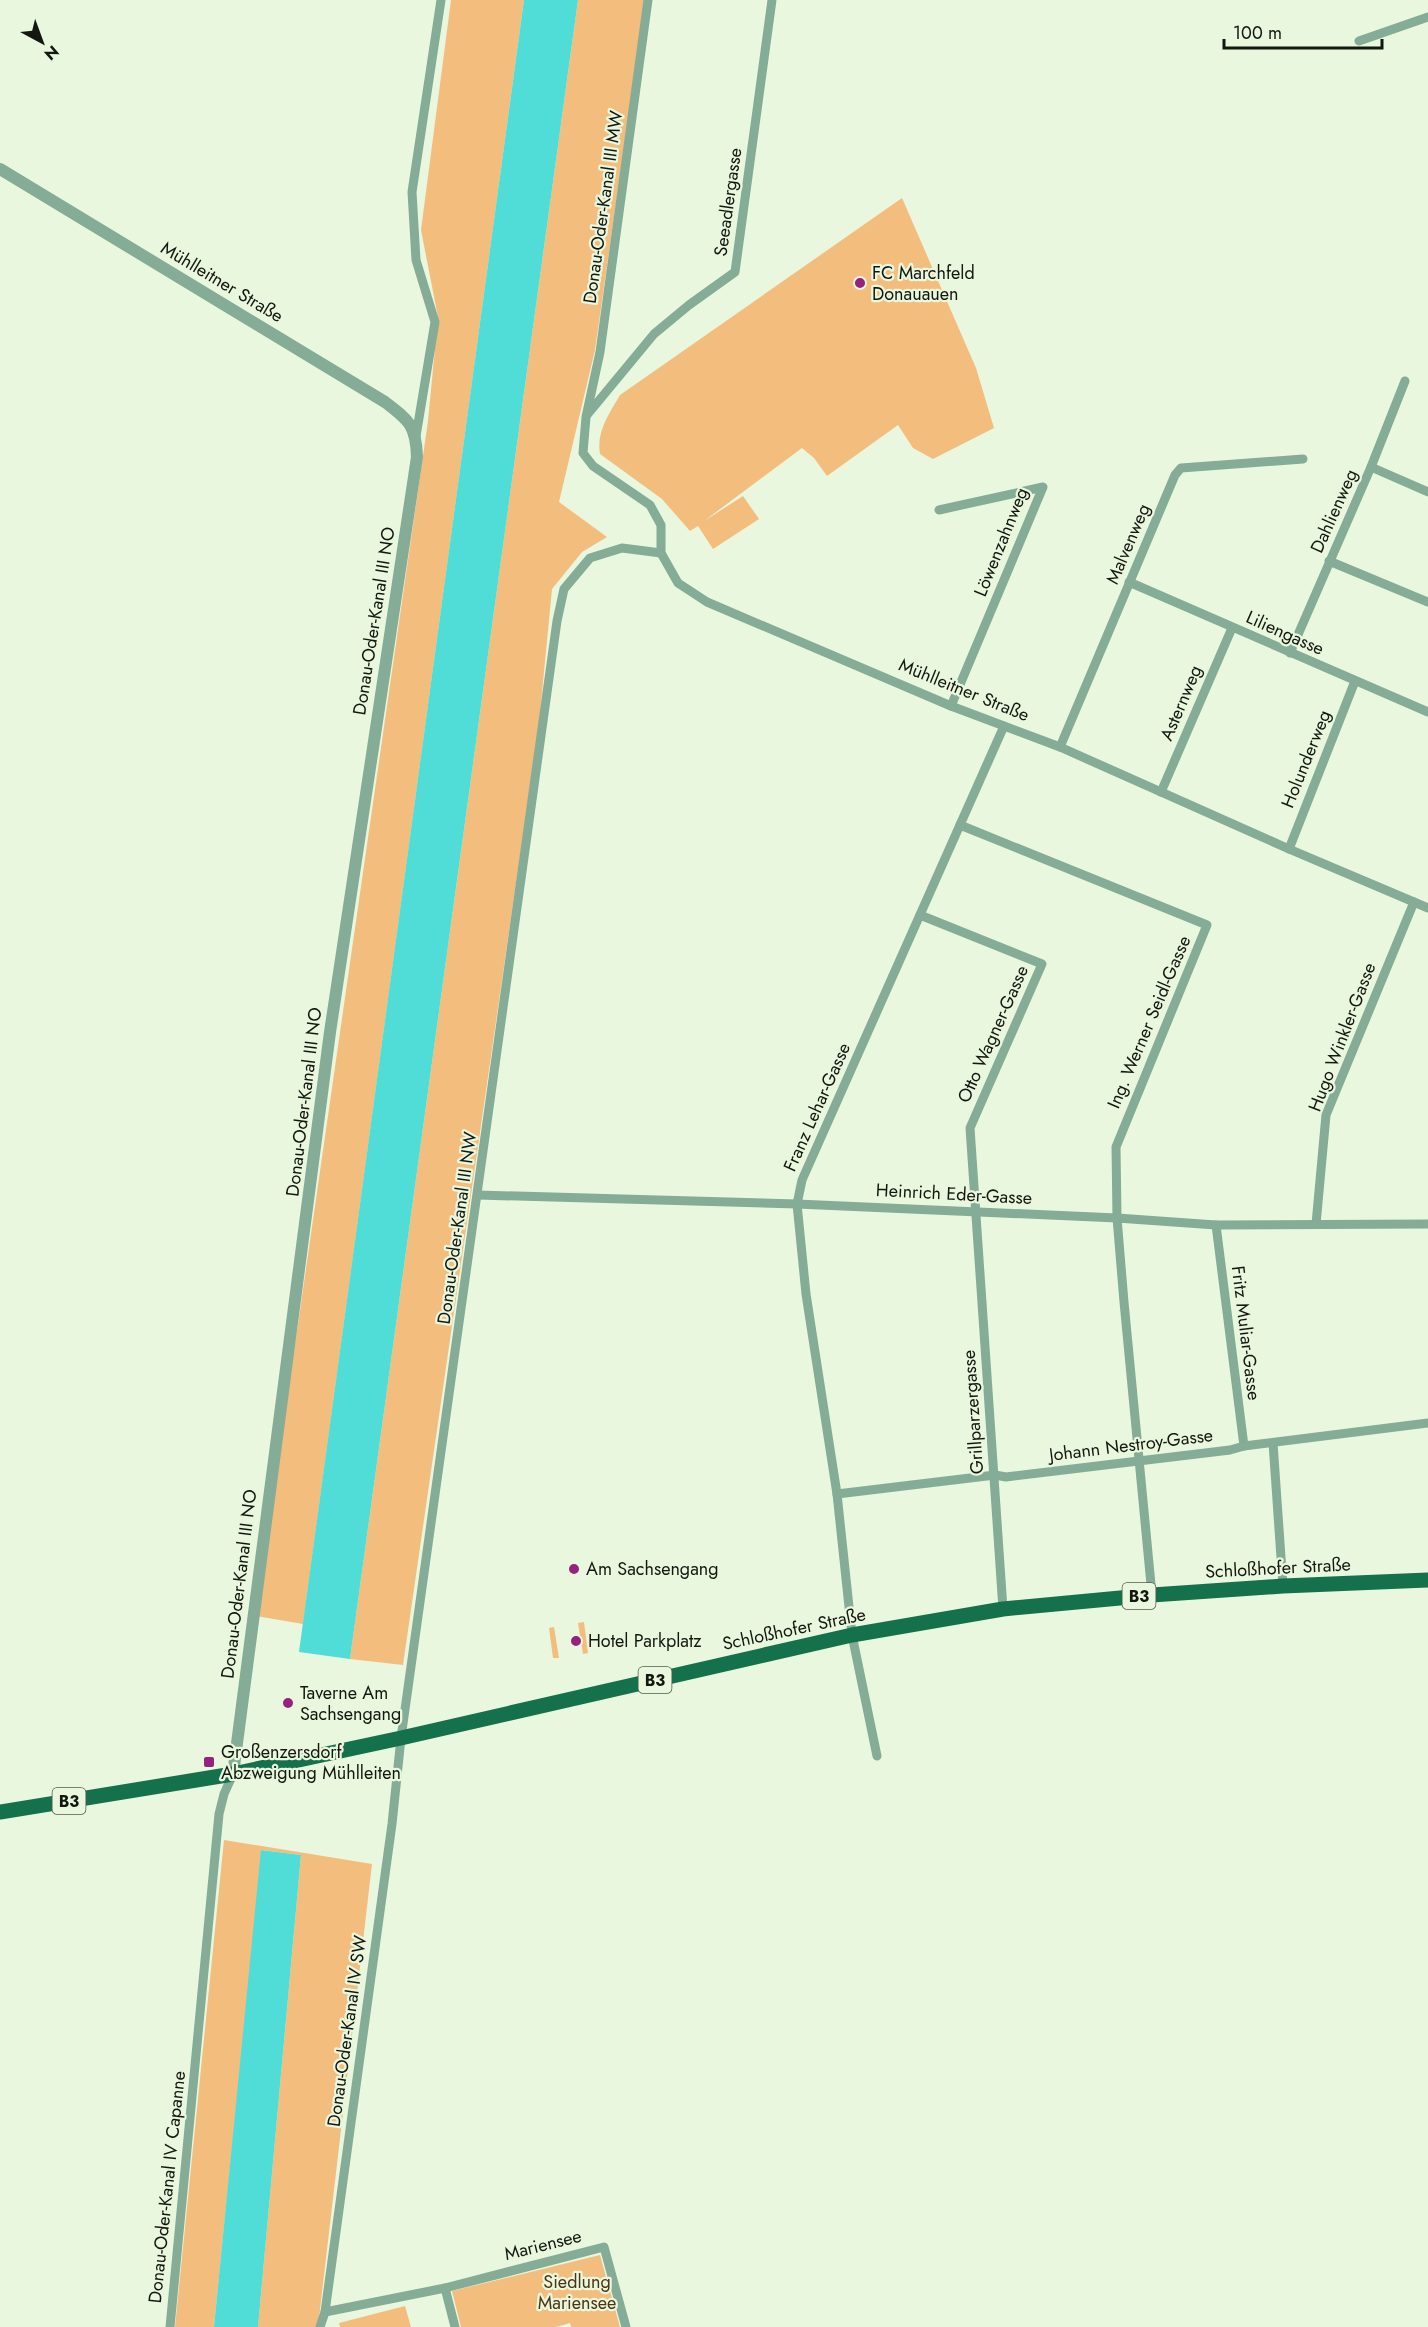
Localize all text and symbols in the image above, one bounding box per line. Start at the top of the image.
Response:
north arrow [12,12,72,72]
scale bar [1224,12,1382,50]
text: 100 m [1233,20,1282,46]
text: N [39,40,64,66]
street label: Donau-Oder-Kanal III MW [577,109,629,305]
street label: Seeadlergasse [708,146,748,258]
street label: Mühlleitner Straße [156,235,288,329]
place label: FC Marchfeld Donauauen [872,260,975,307]
marker: FC Marchfeld Donauauen [853,276,867,290]
street label: Dahlienweg [1304,465,1364,557]
street label: Löwenzahnweg [967,484,1035,600]
street label: Malvenweg [1099,500,1157,588]
street label: Donau-Oder-Kanal III NO [346,525,402,717]
street label: Liliengasse [1242,604,1328,662]
street label: Mühlleitner Straße [895,652,1033,728]
street label: Asternweg [1153,661,1209,745]
street label: Holunderweg [1275,706,1337,812]
street label: Ing. Werner Seidl-Gasse [1101,932,1197,1112]
street label: Hugo Winkler-Gasse [1302,959,1382,1115]
street label: Otto Wagner-Gasse [951,961,1035,1107]
street label: Donau-Oder-Kanal III NO [279,1006,329,1198]
street label: Franz Lehar-Gasse [777,1038,857,1176]
street label: Donau-Oder-Kanal III NW [431,1130,483,1326]
street label: Heinrich Eder-Gasse [875,1177,1033,1211]
street label: Fritz Muliar-Gasse [1225,1264,1267,1402]
street label: Grillparzergasse [956,1349,990,1475]
street label: Johann Nestroy-Gasse [1046,1422,1214,1468]
street label: Donau-Oder-Kanal III NO [214,1488,264,1680]
street label: Schloßhofer Straße [1205,1551,1351,1585]
place label: Am Sachsengang [586,1556,719,1582]
marker: Am Sachsengang [567,1562,581,1576]
road number: B3 [1122,1583,1156,1609]
street label: Schloßhofer Straße [720,1601,868,1657]
place label: Hotel Parkplatz [588,1628,702,1654]
marker: Hotel Parkplatz [569,1634,583,1648]
road number: B3 [638,1667,672,1693]
place label: Taverne Am Sachsengang [300,1680,401,1727]
marker: Taverne Am Sachsengang [281,1696,295,1710]
place label: Großenzersdorf Abzweigung Mühlleiten [221,1739,401,1786]
marker: Großenzersdorf Abzweigung Mühlleiten [202,1755,216,1769]
road number: B3 [52,1788,86,1814]
street label: Donau-Oder-Kanal IV SW [321,1933,373,2128]
street label: Donau-Oder-Kanal IV Capanne [142,2070,192,2304]
street label: Mariensee [502,2223,584,2267]
park label: Siedlung Mariensee [538,2269,616,2316]

